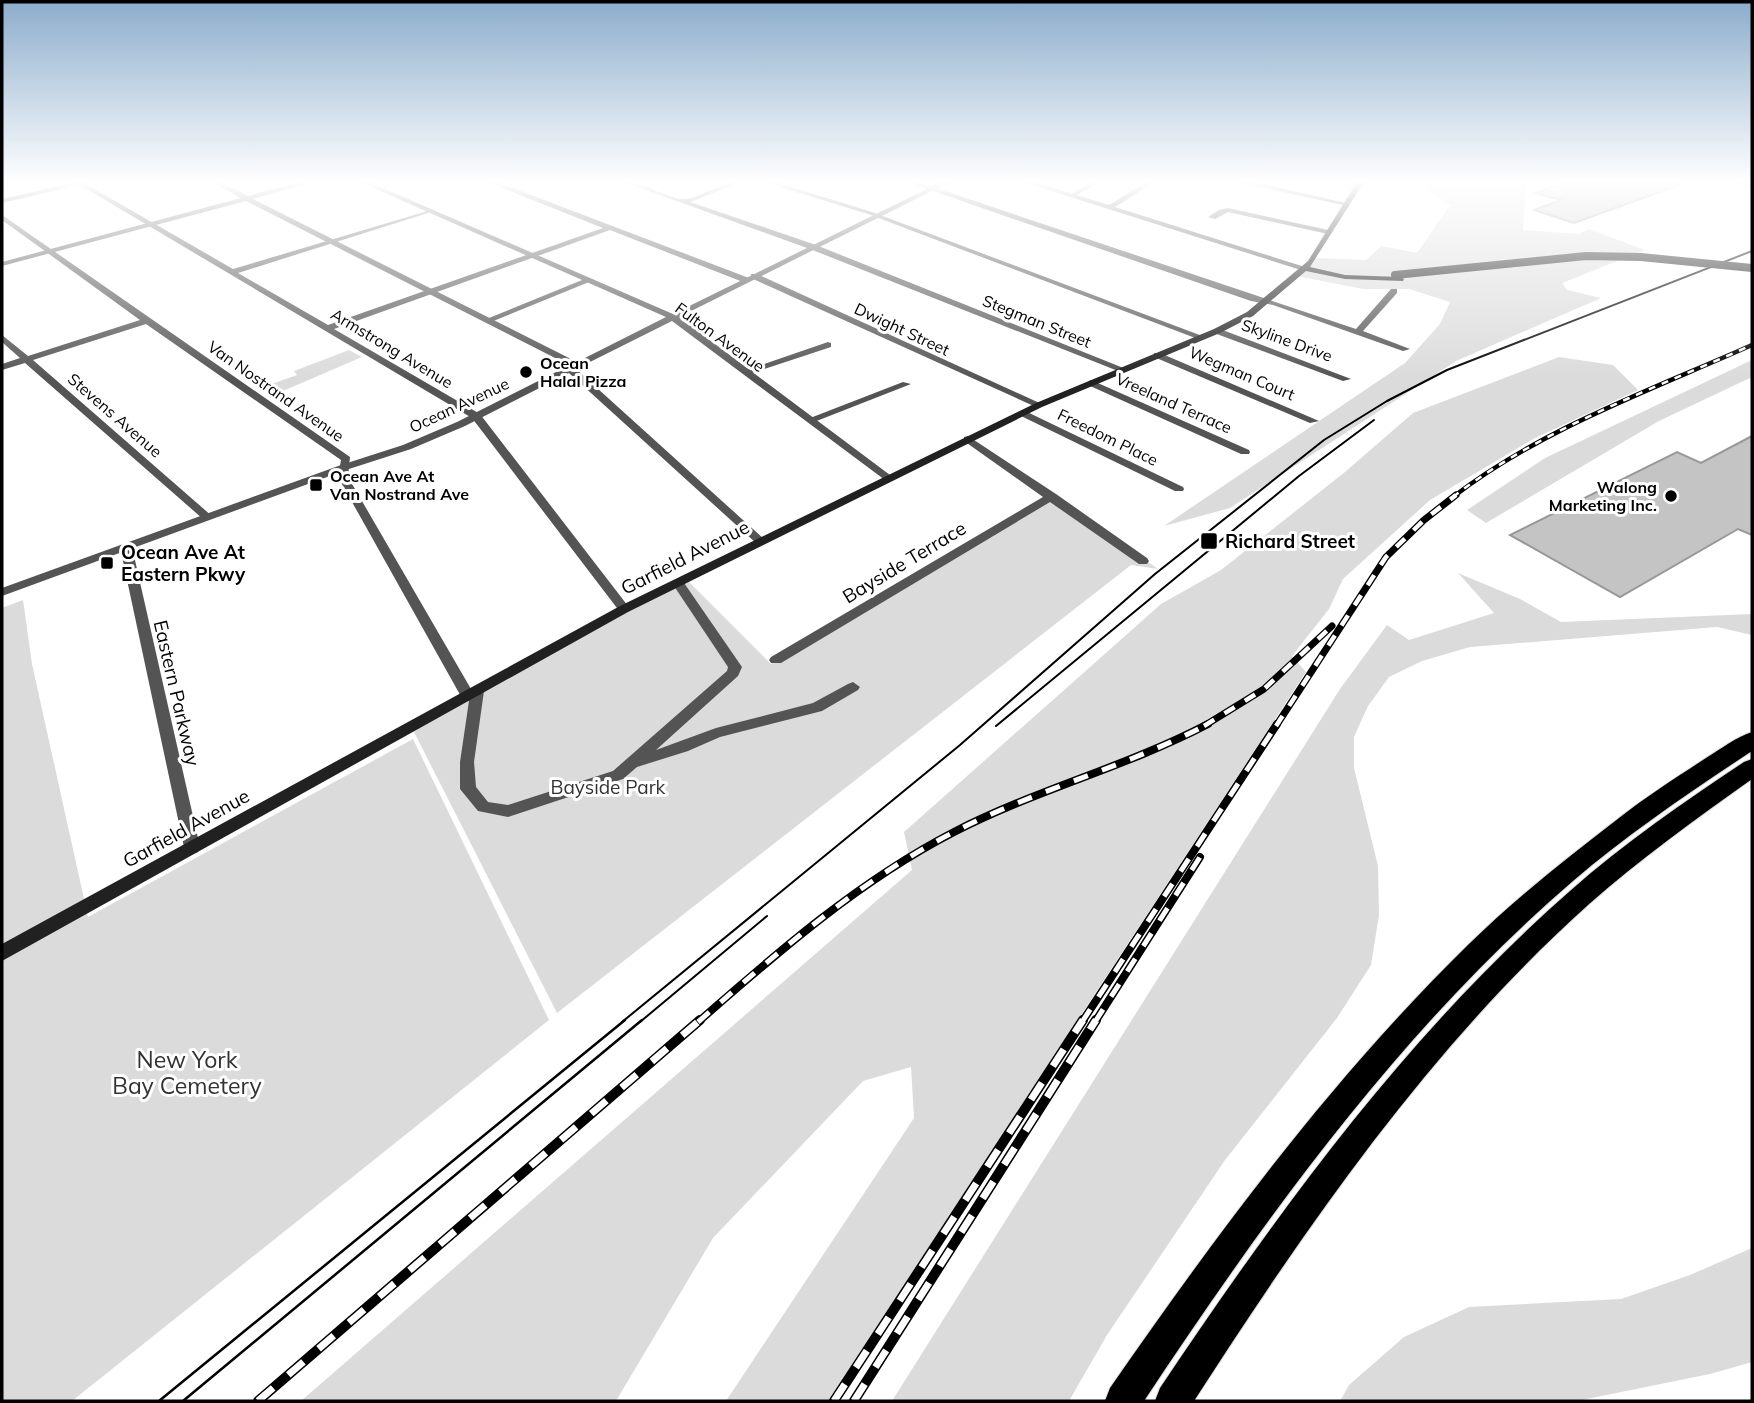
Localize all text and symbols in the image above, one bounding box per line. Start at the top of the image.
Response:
street label: Stegman Street [980,290,1095,352]
street label: Fulton Avenue [671,298,769,376]
street label: Dwight Street [851,298,953,360]
street label: Armstrong Avenue [327,304,457,392]
street label: Skyline Drive [1239,314,1335,366]
street label: Van Nostrand Avenue [204,336,348,446]
street label: Wegman Court [1186,342,1298,404]
place label: Ocean Halal Pizza [540,353,626,391]
marker: Ocean Halal Pizza [518,364,534,380]
street label: Stevens Avenue [64,369,166,461]
street label: Vreeland Terrace [1113,369,1235,437]
street label: Ocean Avenue [406,373,512,437]
street label: Freedom Place [1055,404,1161,470]
place label: Ocean Ave At Van Nostrand Ave [329,466,469,504]
marker: Ocean Ave At Van Nostrand Ave [308,477,324,493]
place label: Walong Marketing Inc. [1549,477,1657,515]
marker: Walong Marketing Inc. [1663,488,1679,504]
street label: Garfield Avenue [617,514,753,600]
street label: Bayside Terrace [838,516,970,608]
place label: Richard Street [1225,529,1355,553]
marker: Richard Street [1199,531,1219,551]
place label: Ocean Ave At Eastern Pkwy [121,540,246,586]
marker: Ocean Ave At Eastern Pkwy [99,555,115,571]
street label: Eastern Parkway [149,618,205,768]
park label: Bayside Park [551,775,666,799]
street label: Garfield Avenue [119,783,253,873]
park label: New York Bay Cemetery [112,1045,262,1100]

